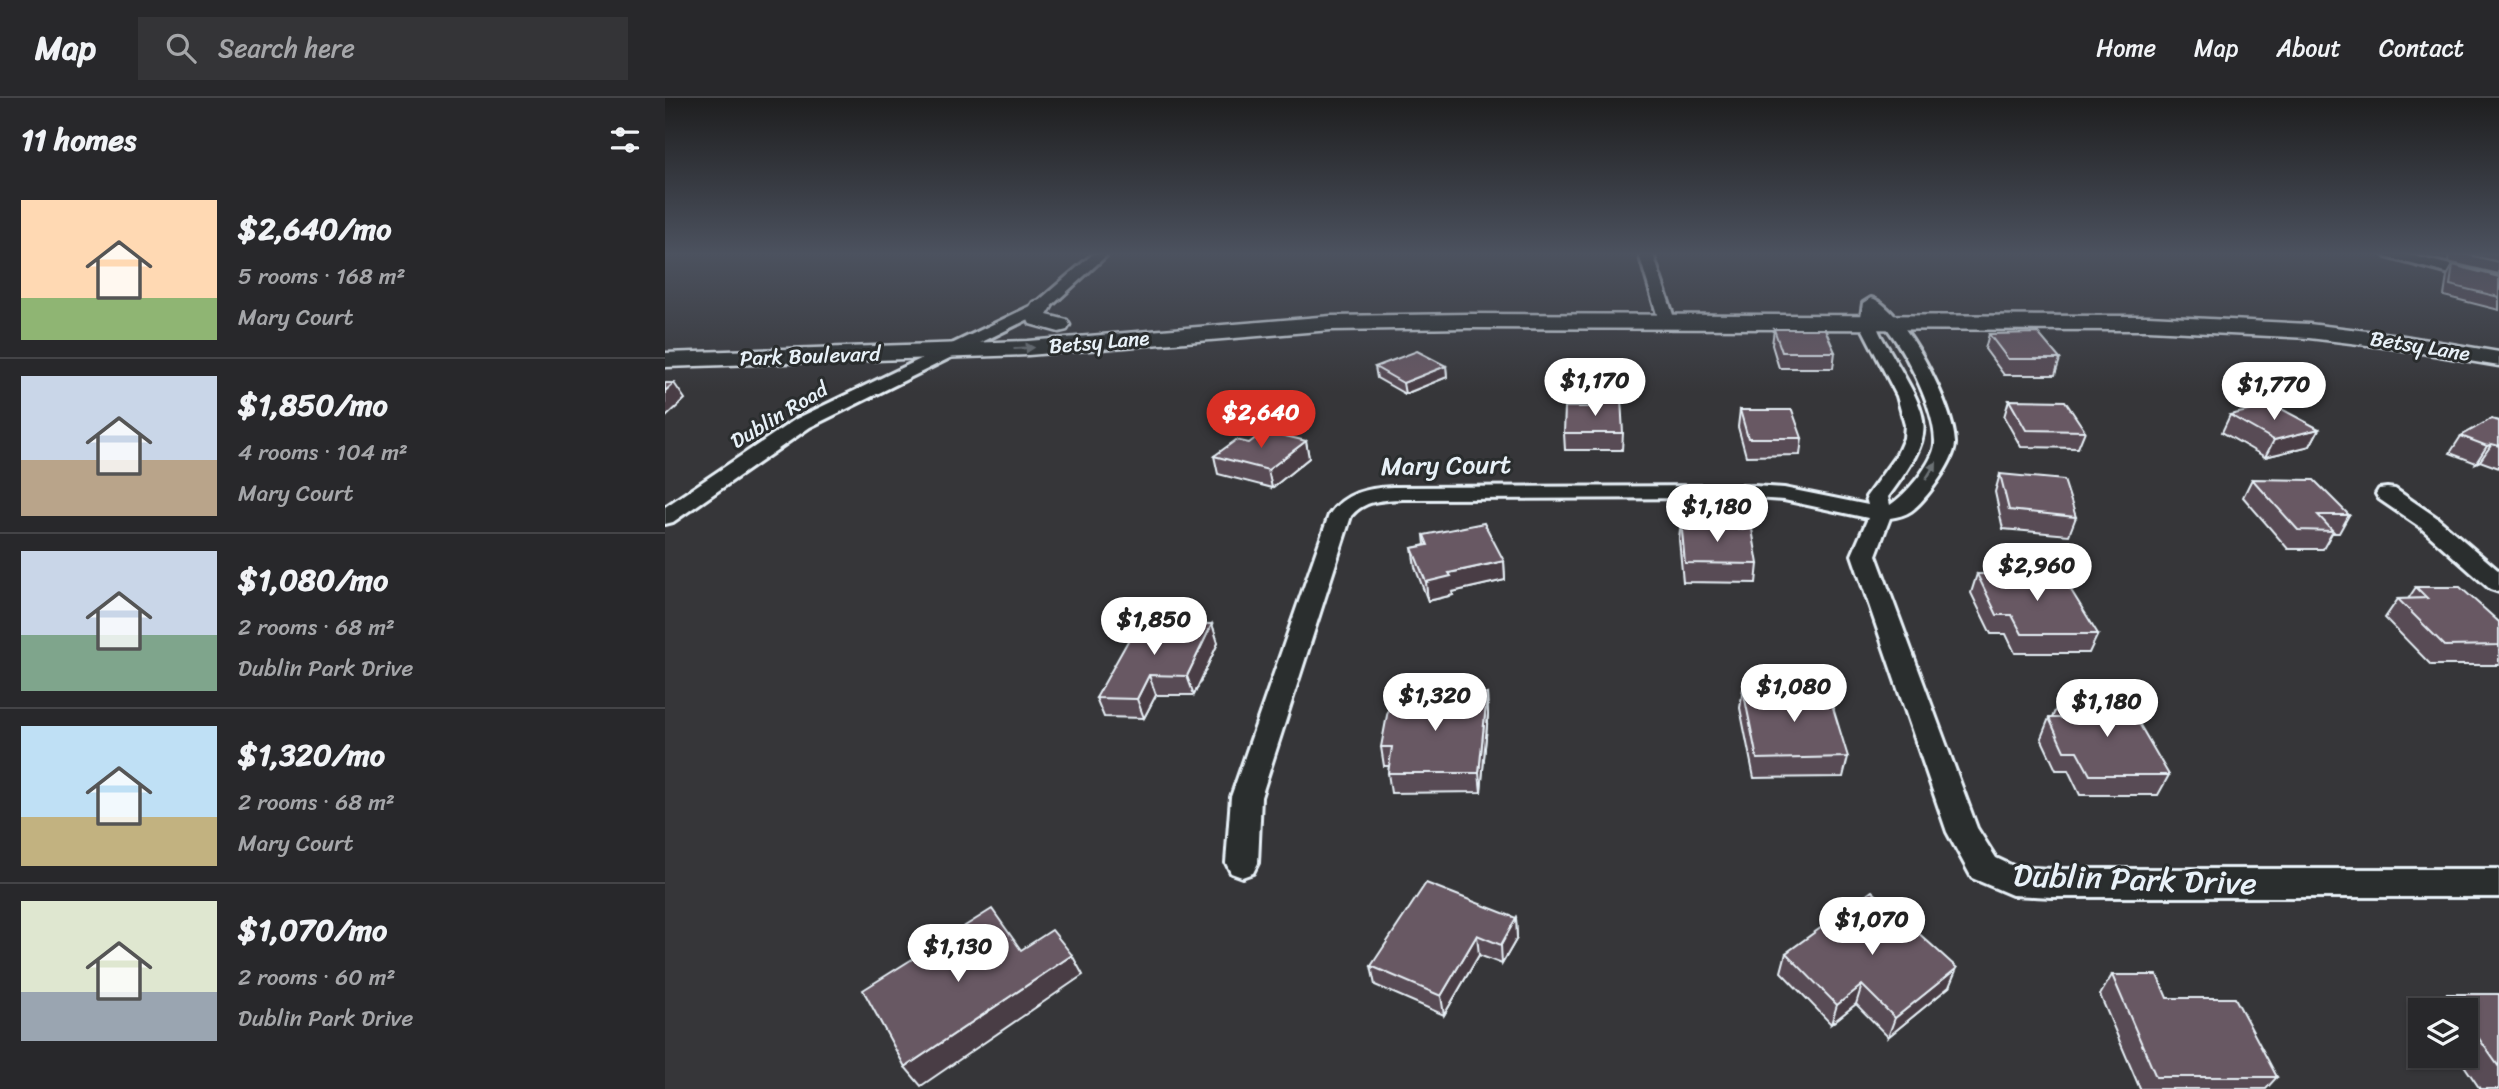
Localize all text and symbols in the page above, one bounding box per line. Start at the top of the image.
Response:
search box [138,17,628,80]
text: Map [35,19,96,77]
text: Search here [218,25,355,71]
text: Home [2096,27,2156,69]
text: Map [2194,27,2238,69]
text: About [2276,27,2341,69]
text: Contact [2379,27,2464,69]
icon: search [162,29,200,67]
text: 11 homes [21,113,136,167]
icon: filters [606,121,644,159]
text: $2,640/mo [238,202,391,256]
icon: home [77,228,161,312]
text: 5 rooms · 168 m² [238,256,406,297]
text: Mary Court [238,297,354,338]
street label: Betsy Lane [1047,319,1151,365]
street label: Betsy Lane [2367,319,2473,373]
street label: Park Boulevard [739,334,883,377]
one-way arrow [1013,342,1035,353]
pin: $1,170 [1538,358,1652,418]
text: $1,170 [1560,360,1630,401]
pin: $1,770 [2217,362,2331,422]
text: $1,770 [2238,364,2310,405]
street label: Dublin Road [723,370,837,459]
text: $1,850/mo [238,378,388,432]
pin: $2,640 [1204,390,1318,450]
text: $2,640 [1223,392,1299,433]
icon: home [77,404,161,488]
text: 4 rooms · 104 m² [238,432,408,473]
street label: Mary Court [1380,441,1512,489]
one-way arrow [1925,462,1937,481]
text: Mary Court [238,473,354,514]
pin: $1,180 [1660,484,1774,544]
text: $1,180 [1682,486,1752,527]
pin: $2,960 [1980,544,2094,603]
text: $2,960 [1999,545,2075,586]
text: $1,080/mo [238,553,388,607]
icon: home [77,579,161,663]
pin: $1,850 [1097,598,1211,657]
text: $1,850 [1117,599,1191,640]
text: 2 rooms · 68 m² [238,607,395,648]
text: Dublin Park Drive [238,648,413,689]
pin: $1,080 [1737,664,1851,724]
text: $1,080 [1757,666,1831,707]
pin: $1,320 [1378,674,1492,733]
text: $1,320 [1399,675,1471,716]
pin: $1,180 [2050,680,2164,739]
text: $1,180 [2072,681,2142,722]
text: $1,320/mo [238,728,385,782]
icon: home [77,754,161,838]
text: 2 rooms · 68 m² [238,782,395,823]
text: Mary Court [238,823,354,864]
street label: Dublin Park Drive [2012,847,2258,912]
pin: $1,070 [1815,898,1929,957]
text: $1,070 [1835,899,1909,940]
text: $1,070/mo [238,903,387,957]
pin: $1,130 [901,924,1015,984]
text: $1,130 [924,926,992,967]
icon: home [77,929,161,1013]
text: 2 rooms · 60 m² [238,957,396,998]
text: Dublin Park Drive [238,998,413,1039]
map controls [2408,998,2478,1068]
button: layers [2408,998,2478,1068]

